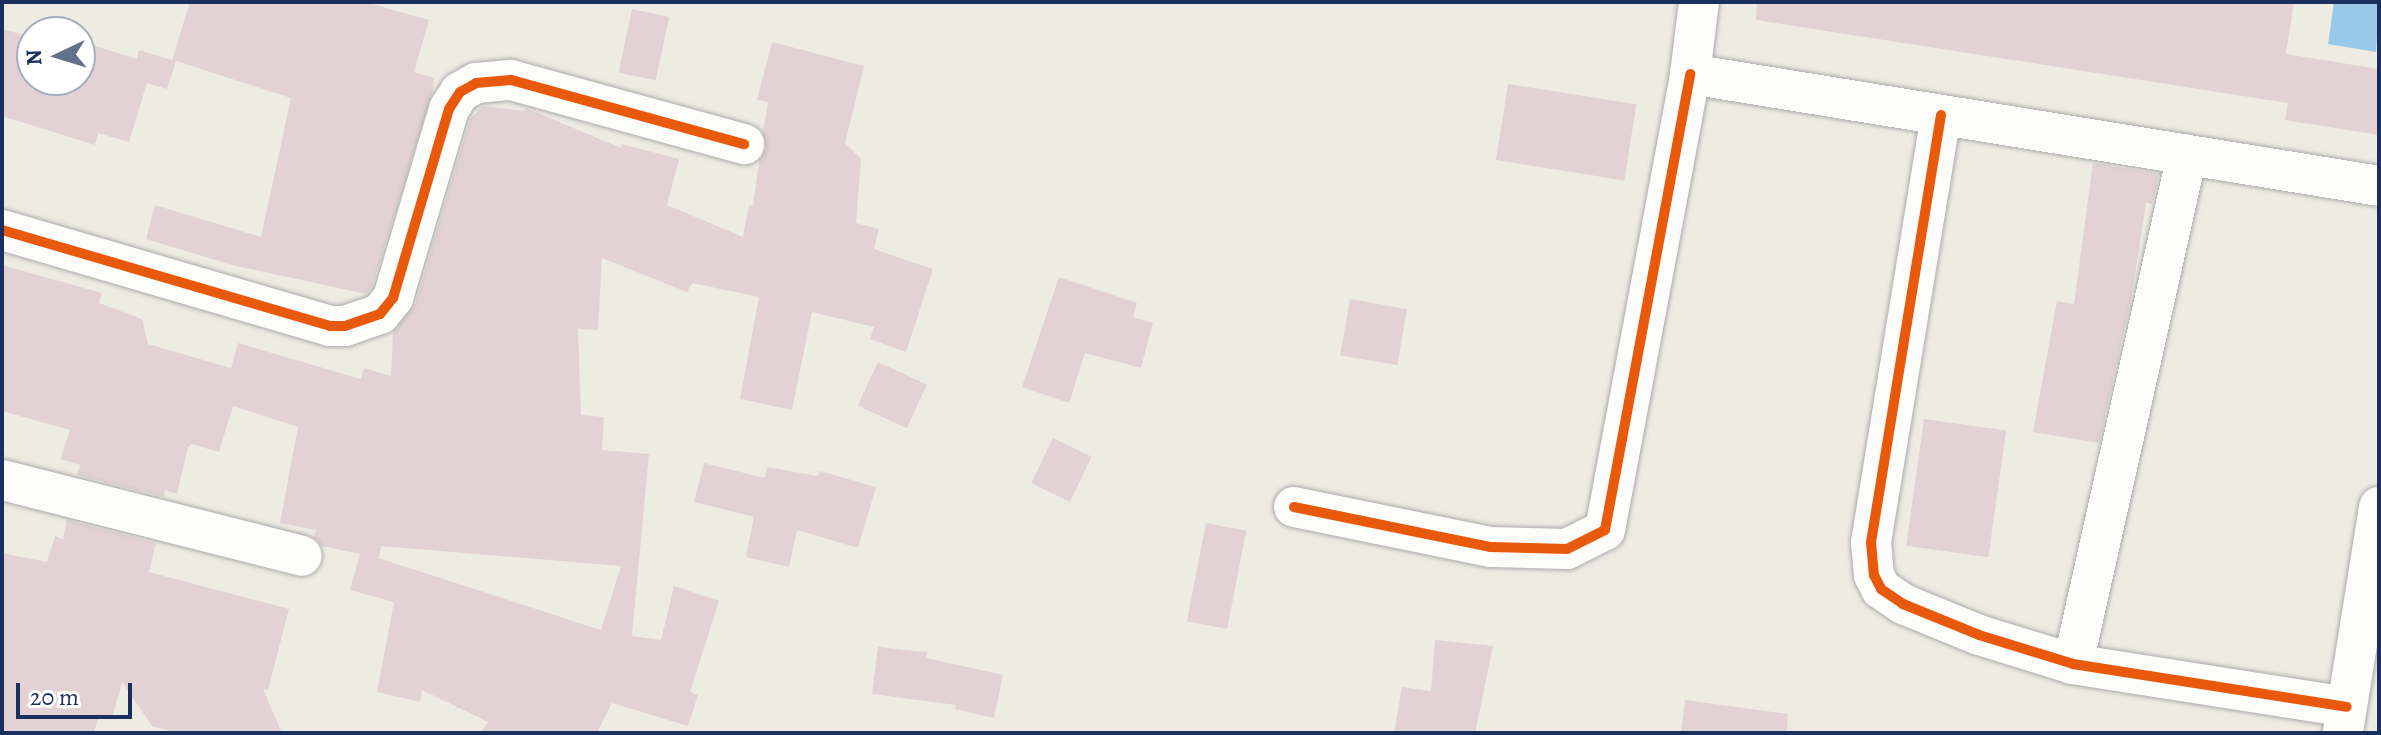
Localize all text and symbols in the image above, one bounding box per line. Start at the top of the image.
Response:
north arrow [16,16,96,96]
text: N [19,48,50,67]
scale bar [20,667,136,717]
text: 20 m [30,681,79,713]

